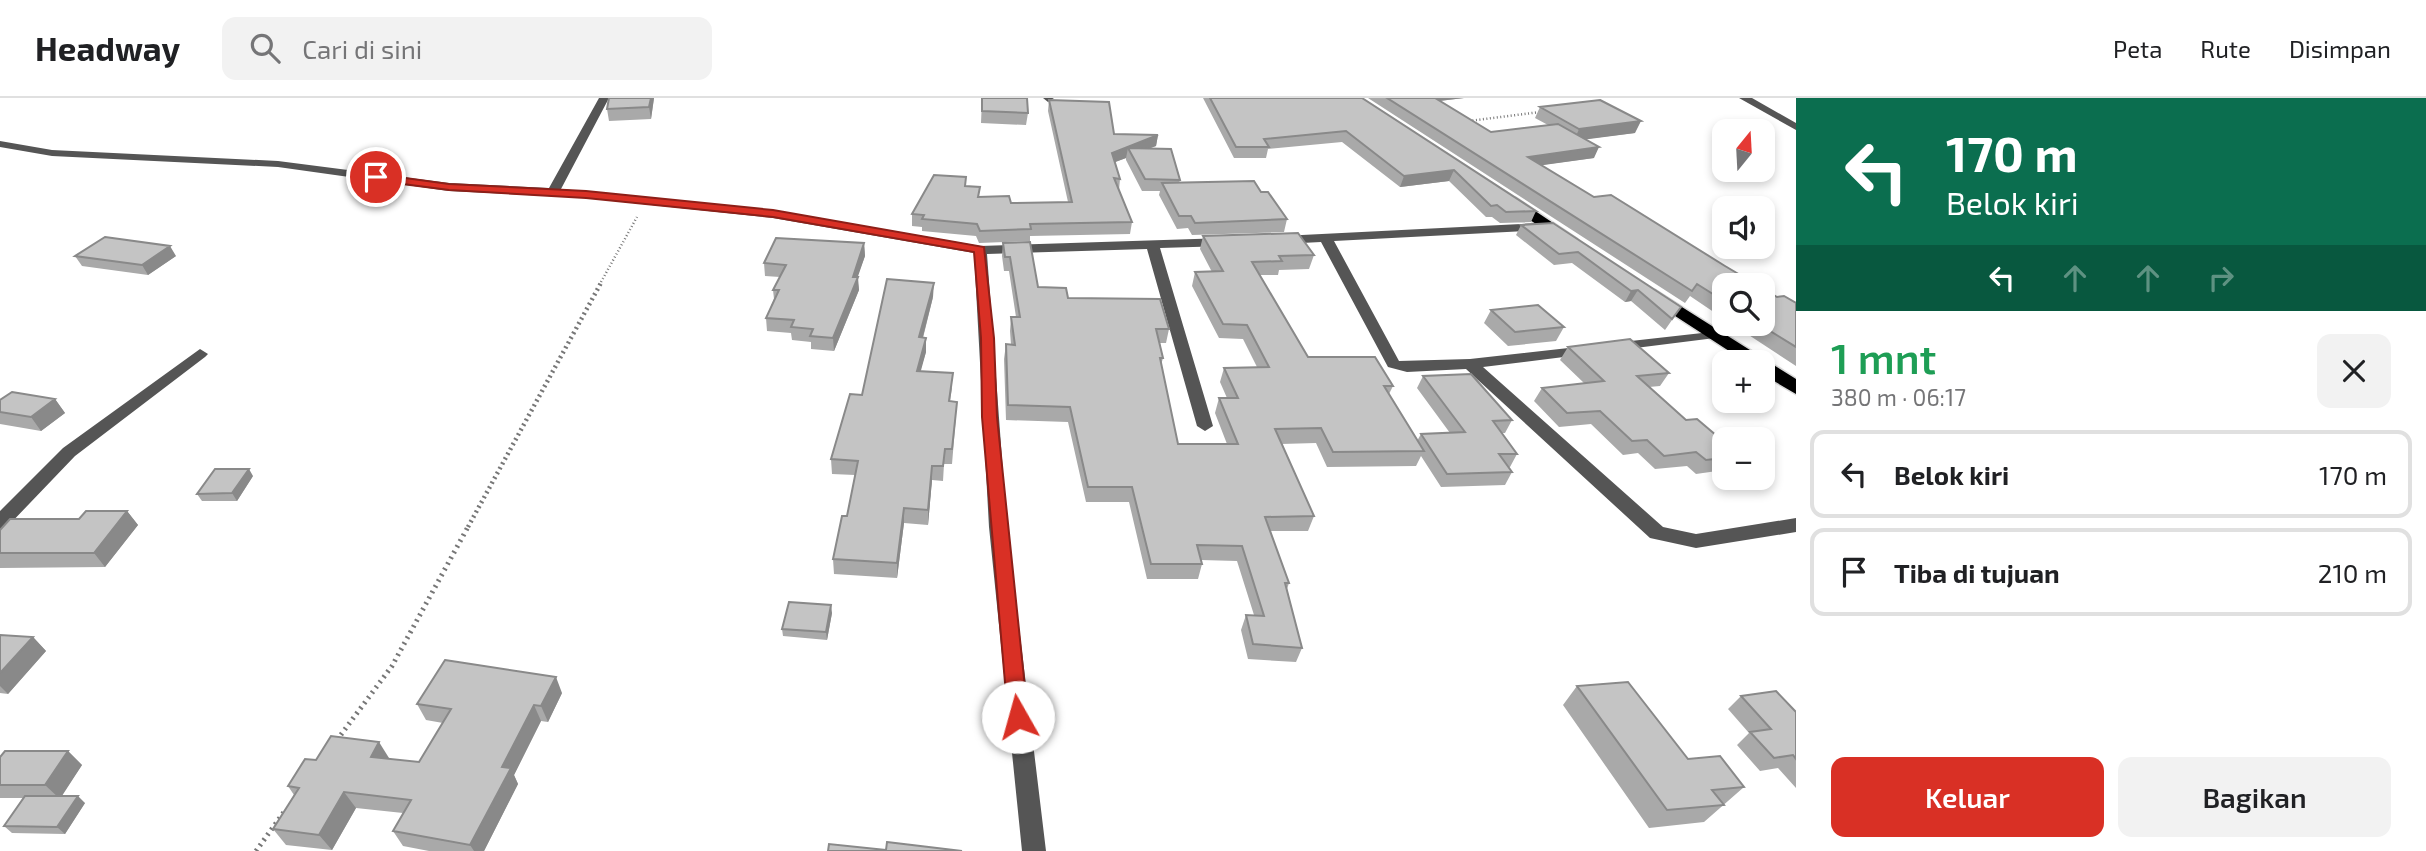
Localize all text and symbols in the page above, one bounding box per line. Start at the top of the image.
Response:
search box [222,17,712,80]
text: Headway [35,28,180,68]
icon: search [246,29,284,67]
text: Cari di sini [302,33,422,64]
text: Peta [2113,34,2162,63]
text: Rute [2200,34,2251,63]
text: Disimpan [2289,34,2391,63]
north arrow [1712,119,1774,182]
map controls [1712,119,1775,490]
text: 170 m [1946,123,2078,182]
icon: left [1831,126,1922,217]
pin [346,147,406,207]
icon: arrive [357,158,395,196]
text: Belok kiri [1946,183,2079,221]
button: sound [1712,196,1775,259]
icon: left [1983,259,2021,297]
icon: ahead [2056,259,2094,297]
icon: ahead [2129,259,2167,297]
icon: right [2202,259,2240,297]
button: search [1712,273,1775,336]
text: 1 mnt [1831,332,1936,382]
button: close [2317,334,2391,408]
button: + [1712,350,1775,413]
text: 380 m · 06:17 [1831,383,1966,411]
button: − [1712,427,1775,490]
icon: left [1835,455,1873,493]
text: Belok kiri [1894,459,2009,490]
text: 170 m [2319,459,2387,490]
icon: arrive [1835,553,1873,591]
text: Tiba di tujuan [1894,557,2060,588]
text: 210 m [2318,557,2387,588]
position arrow [981,680,1055,754]
button: Keluar [1831,757,2104,837]
button: Bagikan [2118,757,2391,837]

